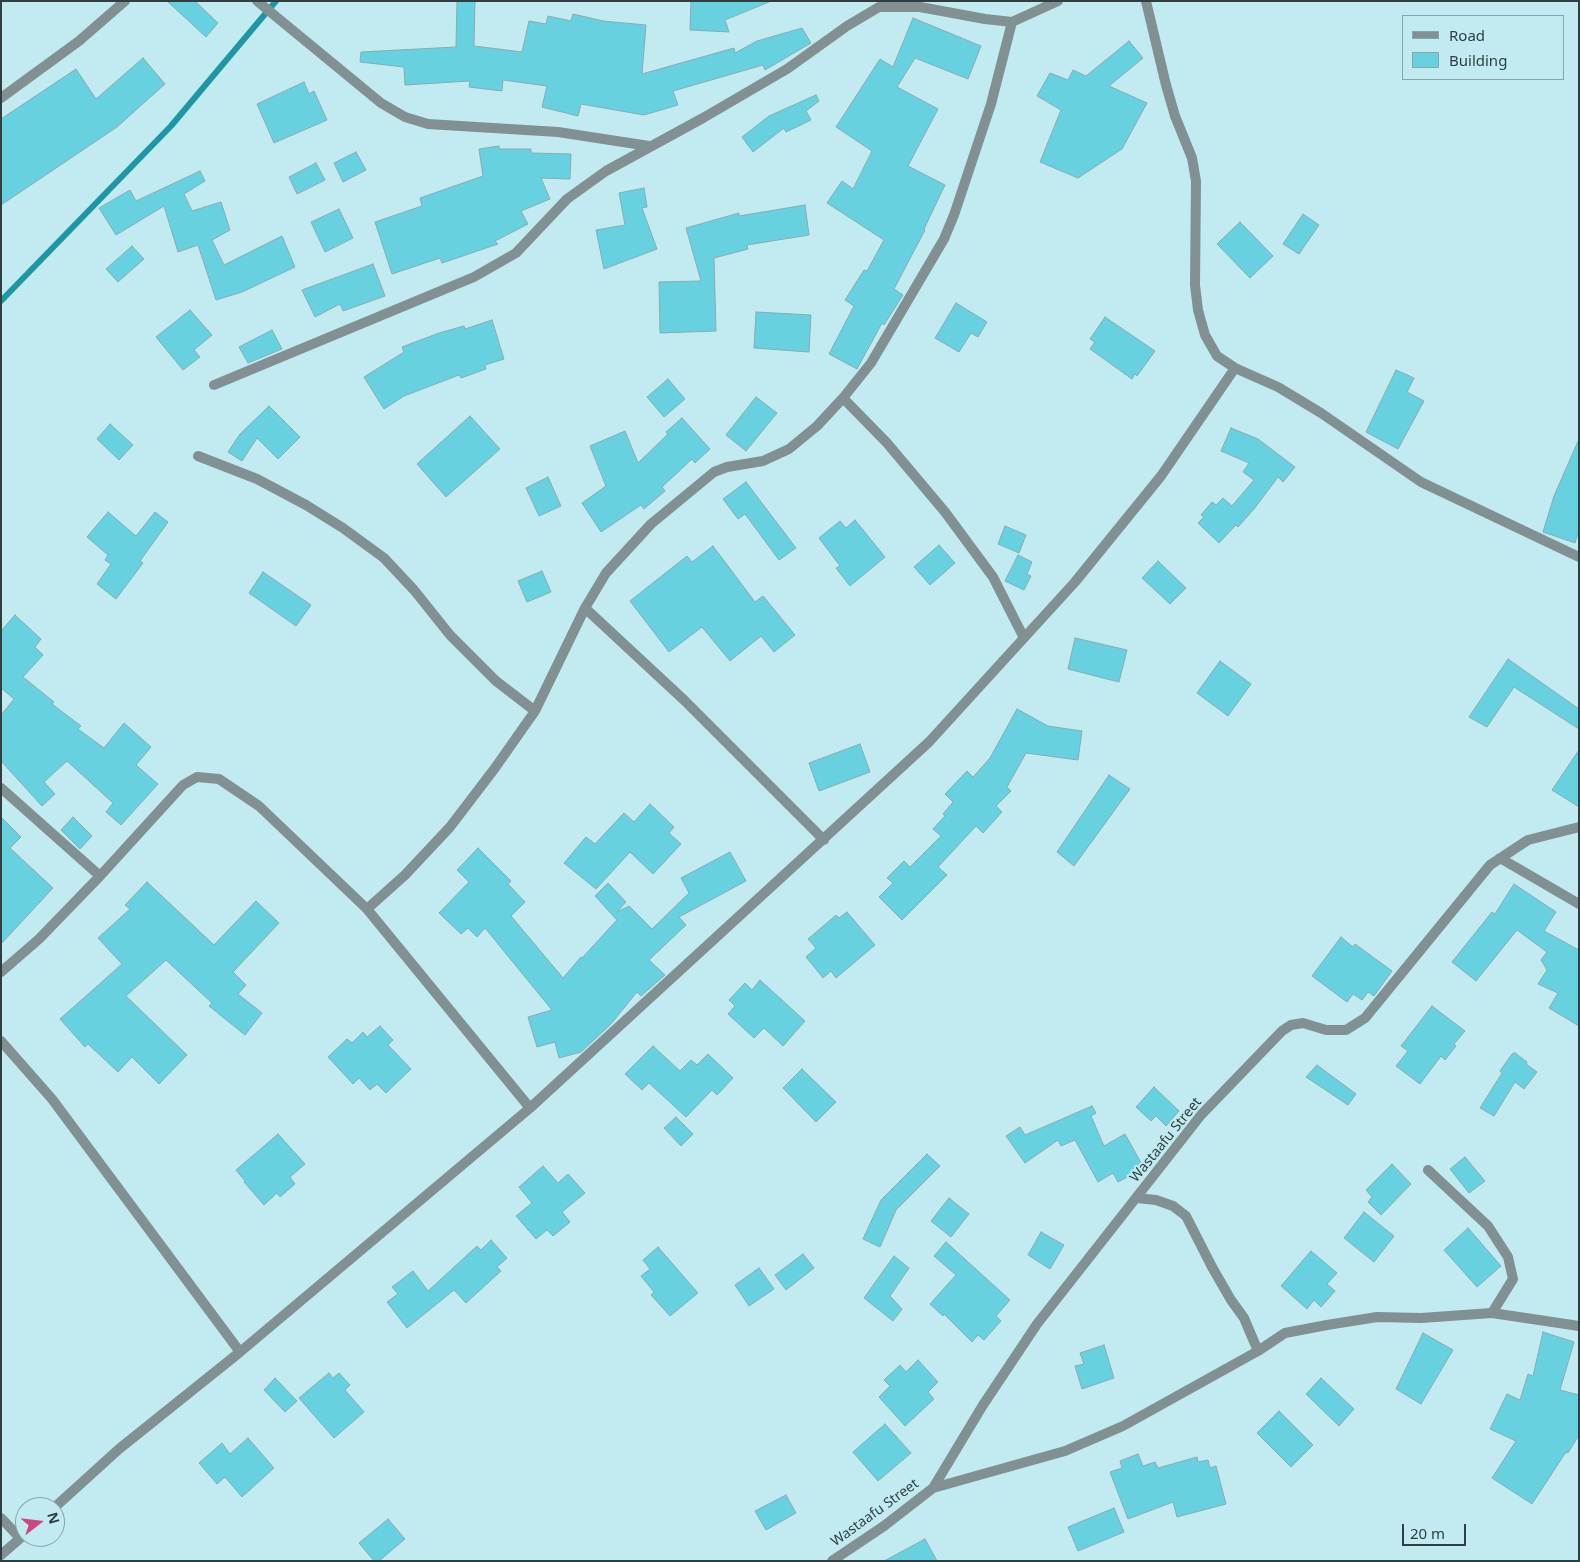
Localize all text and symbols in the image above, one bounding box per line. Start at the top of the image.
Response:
legend [1402,15,1565,80]
text: Road [1449,25,1485,45]
text: Building [1449,50,1507,70]
street label: Wastaafu Street [1127,1094,1205,1186]
street label: Wastaafu Street [828,1476,922,1550]
north arrow [15,1497,65,1547]
text: N [43,1510,65,1526]
scale bar [1405,1514,1469,1546]
text: 20 m [1410,1523,1445,1543]

